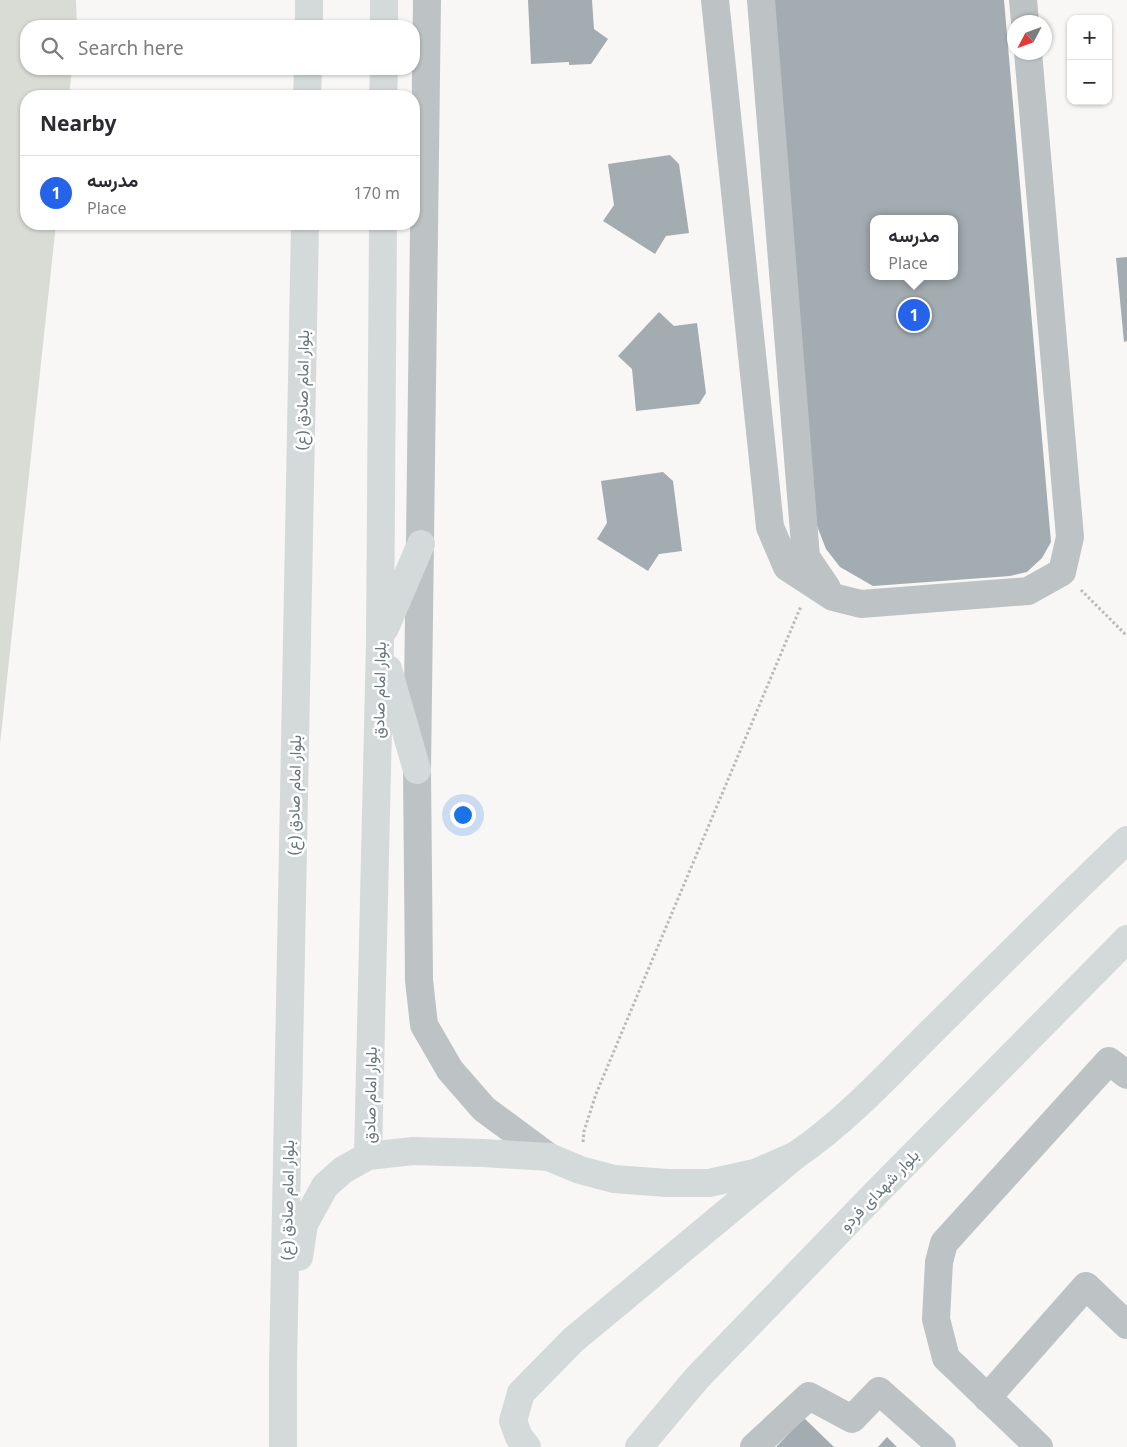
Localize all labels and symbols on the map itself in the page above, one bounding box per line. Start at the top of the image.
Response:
north arrow [1007,15,1052,60]
pin: 1 [898,296,930,334]
street label: بلوار امام صادق (ع) [290,330,315,450]
street label: بلوار امام صادق [367,641,391,739]
street label: بلوار امام صادق (ع) [282,735,307,855]
your location [450,802,476,828]
street label: بلوار امام صادق [358,1046,382,1144]
street label: بلوار امام صادق (ع) [275,1140,300,1260]
street label: بلوار شهدای فردو [834,1144,924,1236]

